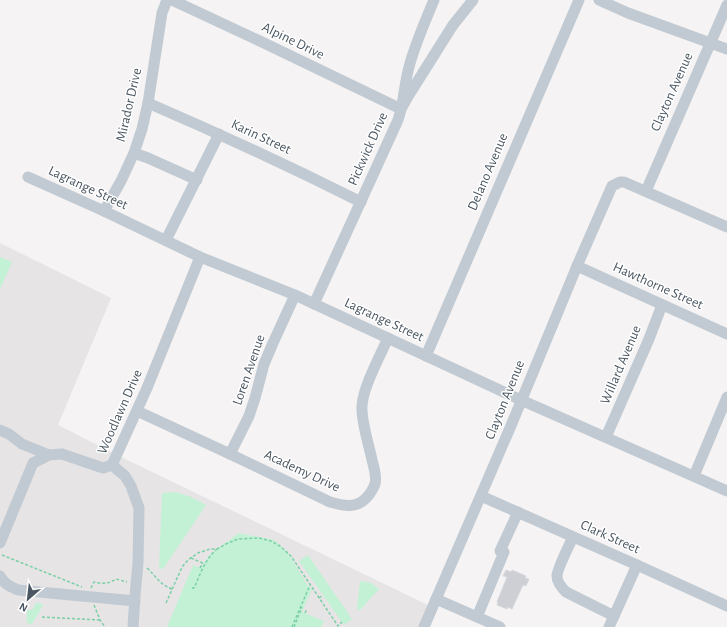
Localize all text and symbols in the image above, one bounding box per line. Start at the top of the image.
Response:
street label: Alpine Drive [260,20,326,62]
street label: Clayton Avenue [648,51,696,133]
street label: Mirador Drive [114,67,144,143]
street label: Pickwick Drive [346,110,390,188]
street label: Karin Street [229,117,294,157]
street label: Delano Avenue [465,131,511,213]
street label: Lagrange Street [46,164,130,213]
street label: Hawthorne Street [611,260,706,312]
street label: Lagrange Street [342,296,426,345]
street label: Willard Avenue [598,324,644,406]
street label: Loren Avenue [230,333,268,407]
street label: Clayton Avenue [483,358,527,442]
street label: Woodlawn Drive [95,368,145,456]
street label: Academy Drive [262,447,342,495]
street label: Clark Street [578,518,642,556]
north arrow [8,579,48,619]
text: N [18,601,30,614]

